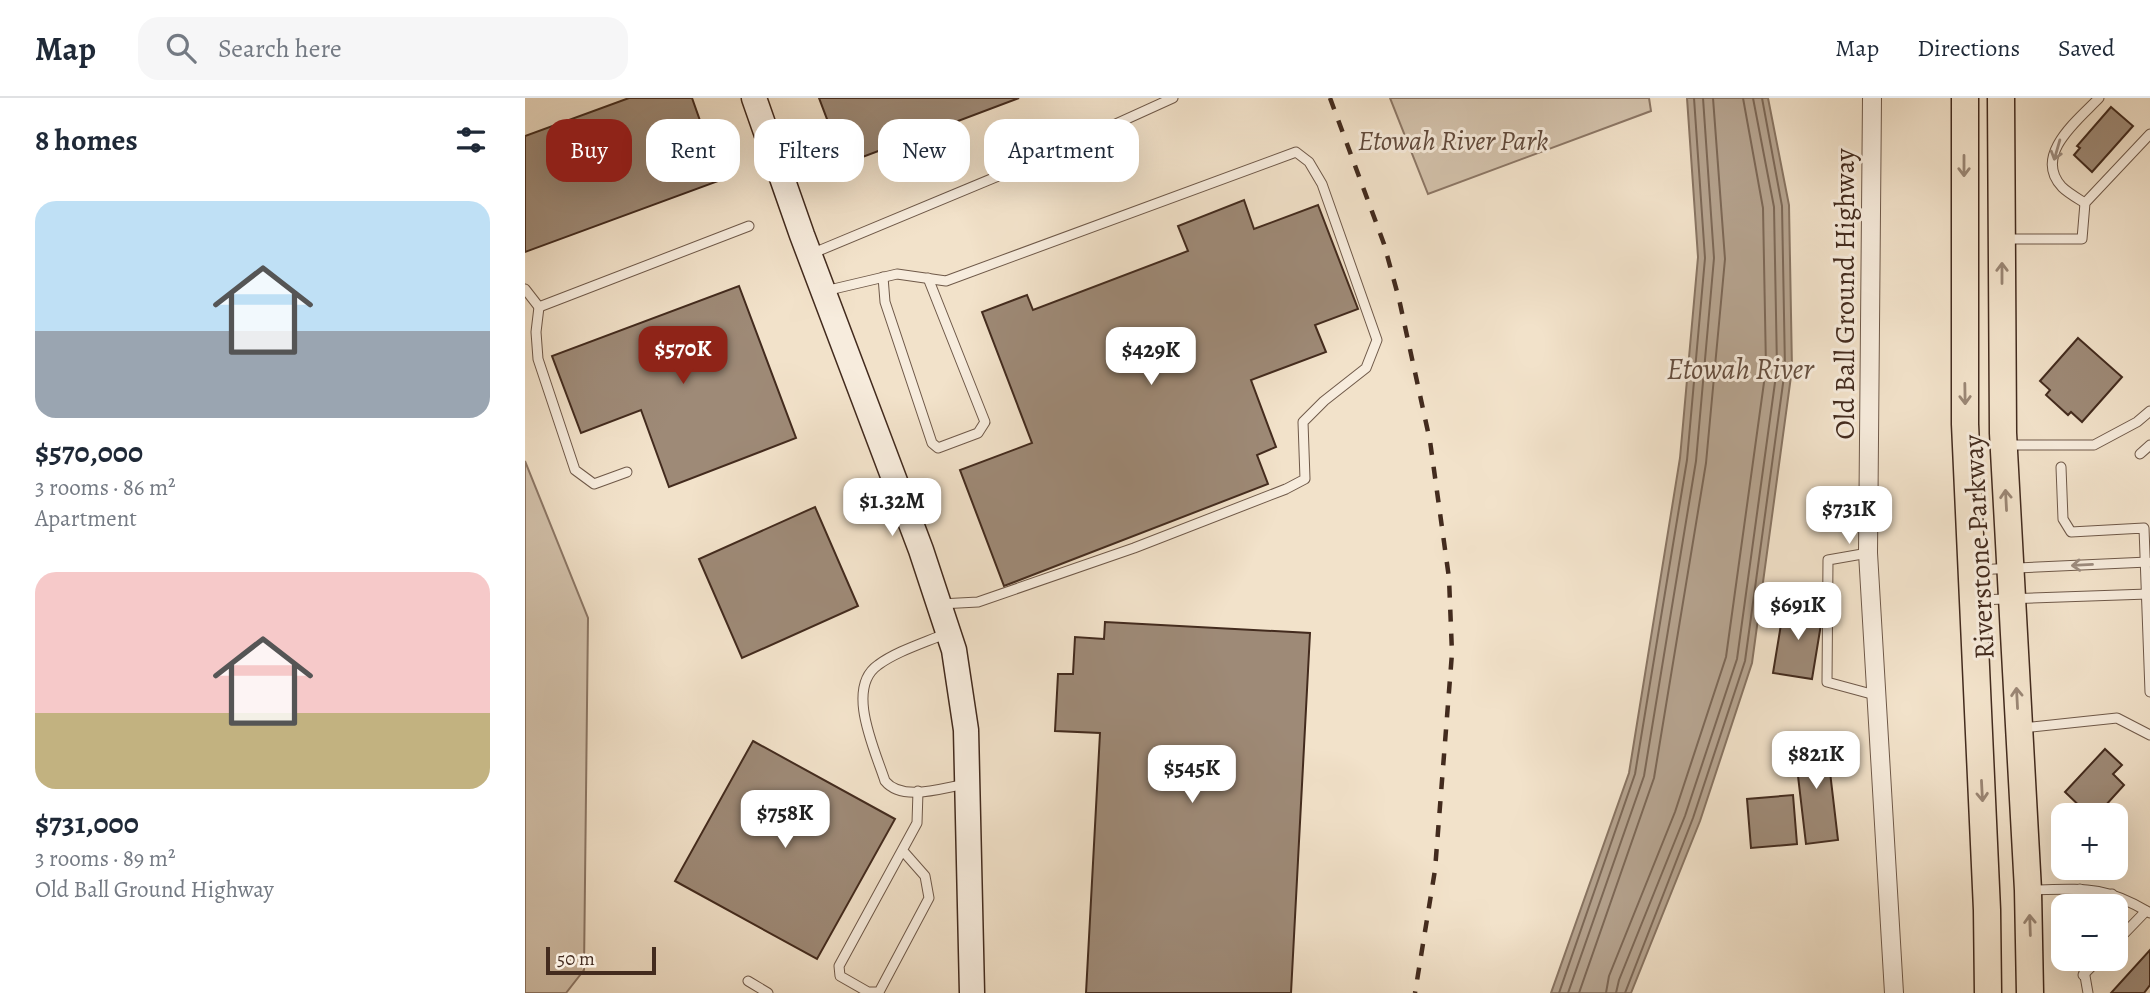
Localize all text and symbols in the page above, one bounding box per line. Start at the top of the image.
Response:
search box [138,17,628,80]
text: Map [35,26,96,71]
icon: search [162,29,200,67]
text: Search here [218,31,342,66]
text: Map [1835,32,1879,64]
text: Directions [1917,32,2020,64]
text: Saved [2058,32,2115,64]
chip: Buy [546,119,632,182]
chip: Rent [646,119,740,182]
chip: Filters [754,119,864,182]
chip: New [878,119,970,182]
chip: Apartment [984,119,1139,182]
text: 8 homes [35,120,138,160]
icon: filters [452,121,490,159]
park label: Etowah River Park [1358,122,1548,160]
one-way arrow [2049,139,2062,161]
street label: Old Ball Ground Highway [1826,148,1864,439]
one-way arrow [1957,154,1971,177]
icon: home [200,247,326,373]
one-way arrow [1995,262,2009,285]
pin: $570K [634,327,732,386]
pin: $429K [1102,328,1200,387]
text: $570K [654,333,712,364]
text: $429K [1122,334,1180,365]
water label: Etowah River [1666,349,1815,389]
one-way arrow [1958,382,1971,405]
text: $570,000 [35,432,143,472]
street label: Riverstone Parkway [1954,433,2004,660]
text: 3 rooms · 86 m² [35,472,176,503]
pin: $1.32M [835,478,949,538]
text: $1.32M [859,485,925,516]
pin: $731K [1800,486,1898,546]
one-way arrow [2000,489,2013,512]
text: $731K [1822,493,1876,524]
text: Apartment [35,503,137,534]
one-way arrow [2071,559,2094,572]
pin: $691K [1749,582,1847,642]
text: $691K [1770,589,1826,620]
icon: home [200,618,326,744]
one-way arrow [2011,686,2024,709]
pin: $821K [1767,732,1865,791]
text: $821K [1788,738,1844,769]
pin: $545K [1143,746,1241,805]
text: $545K [1164,752,1220,783]
one-way arrow [1976,779,1989,802]
pin: $758K [736,790,834,850]
text: $758K [757,797,813,828]
text: $731,000 [35,803,139,843]
map controls [2051,803,2128,971]
button: + [2051,803,2128,880]
text: 3 rooms · 89 m² [35,843,176,874]
text: Old Ball Ground Highway [35,874,274,905]
button: − [2051,894,2128,971]
one-way arrow [2023,914,2036,937]
scale bar [546,944,656,976]
text: 50 m [557,946,595,972]

